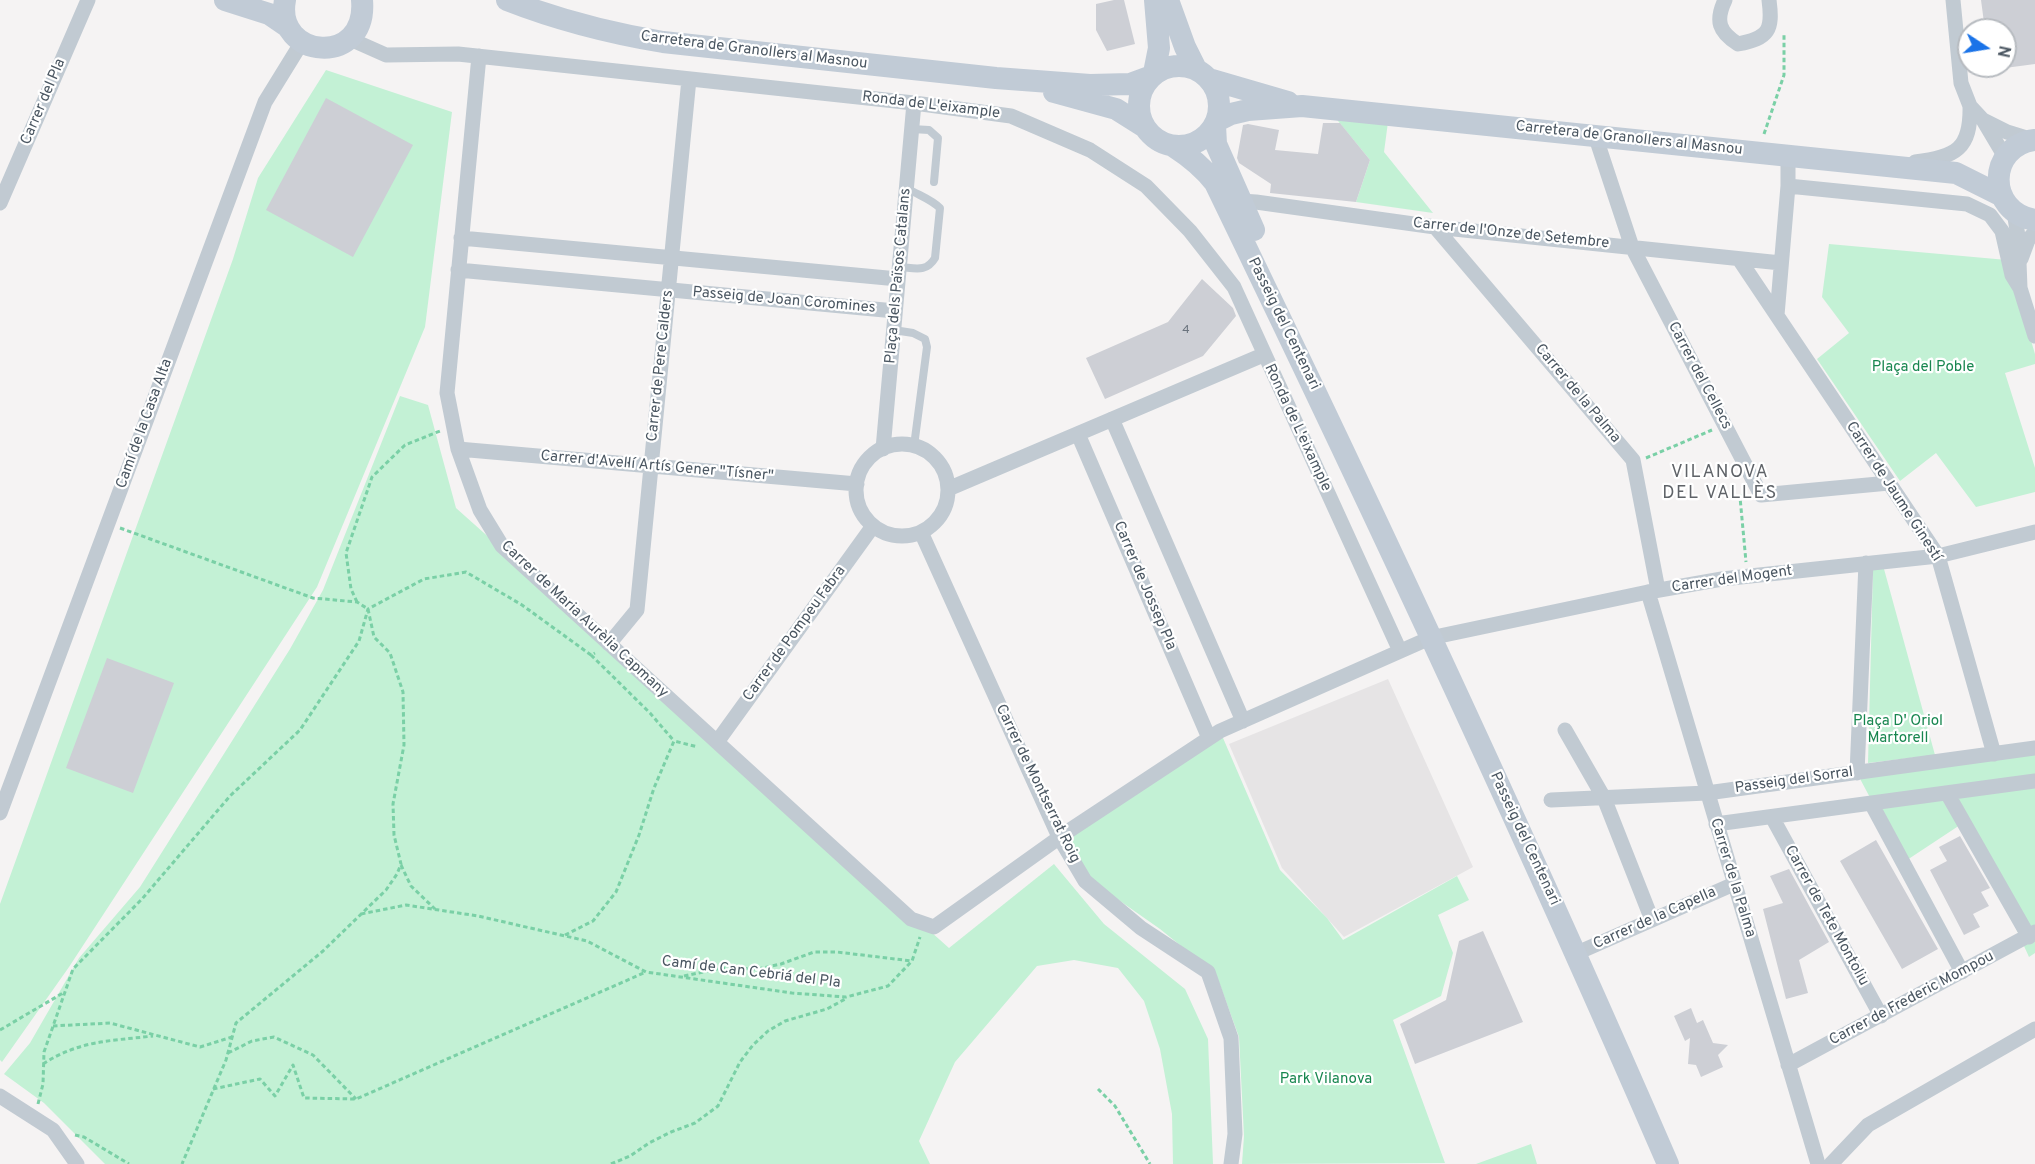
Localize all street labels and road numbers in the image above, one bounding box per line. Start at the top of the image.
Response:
street label: Carretera de Granollers al Masnou [640,28,868,74]
street label: Carrer del Pla [18,56,70,148]
street label: Ronda de L'eixample [861,89,1001,123]
street label: Carretera de Granollers al Masnou [1515,118,1743,160]
street label: Plaça dels Països Catalans [882,188,916,364]
street label: Carrer de l'Onze de Setembre [1412,215,1610,253]
street label: Passeig del Centenari [1243,255,1323,393]
street label: Passeig de Joan Coromines [692,284,876,318]
street label: Carrer de Pere Calders [644,289,678,443]
street label: Carrer del Cellecs [1663,319,1735,433]
street label: Carrer de la Palma [1530,341,1624,447]
street label: Camí de la Casa Alta [113,357,177,491]
street label: Ronda de L'eixample [1260,361,1334,495]
street label: Carrer de Jaume Ginestí [1841,419,1945,565]
street label: Carrer d'Avel·lí Artís Gener "Tísner" [540,448,774,486]
street label: Carrer de Jossep Pla [1109,519,1179,653]
street label: Carrer de Maria Aurèlia Capmany [497,538,671,702]
street label: Carrer de Pompeu Fabra [740,563,850,705]
street label: Carrer del Mogent [1670,563,1794,597]
street label: Carrer de Montserrat Roig [991,702,1083,866]
street label: Passeig del Sorral [1734,764,1854,798]
street label: Passeig del Centenari [1485,770,1563,908]
street label: Carrer de la Palma [1705,816,1759,940]
street label: Carrer de Tete Montoliu [1780,843,1872,989]
street label: Carrer de la Capella [1591,884,1719,954]
street label: Carrer de Frederic Mompou [1827,948,1997,1050]
street label: Camí de Can Cebriá del Pla [661,953,841,993]

